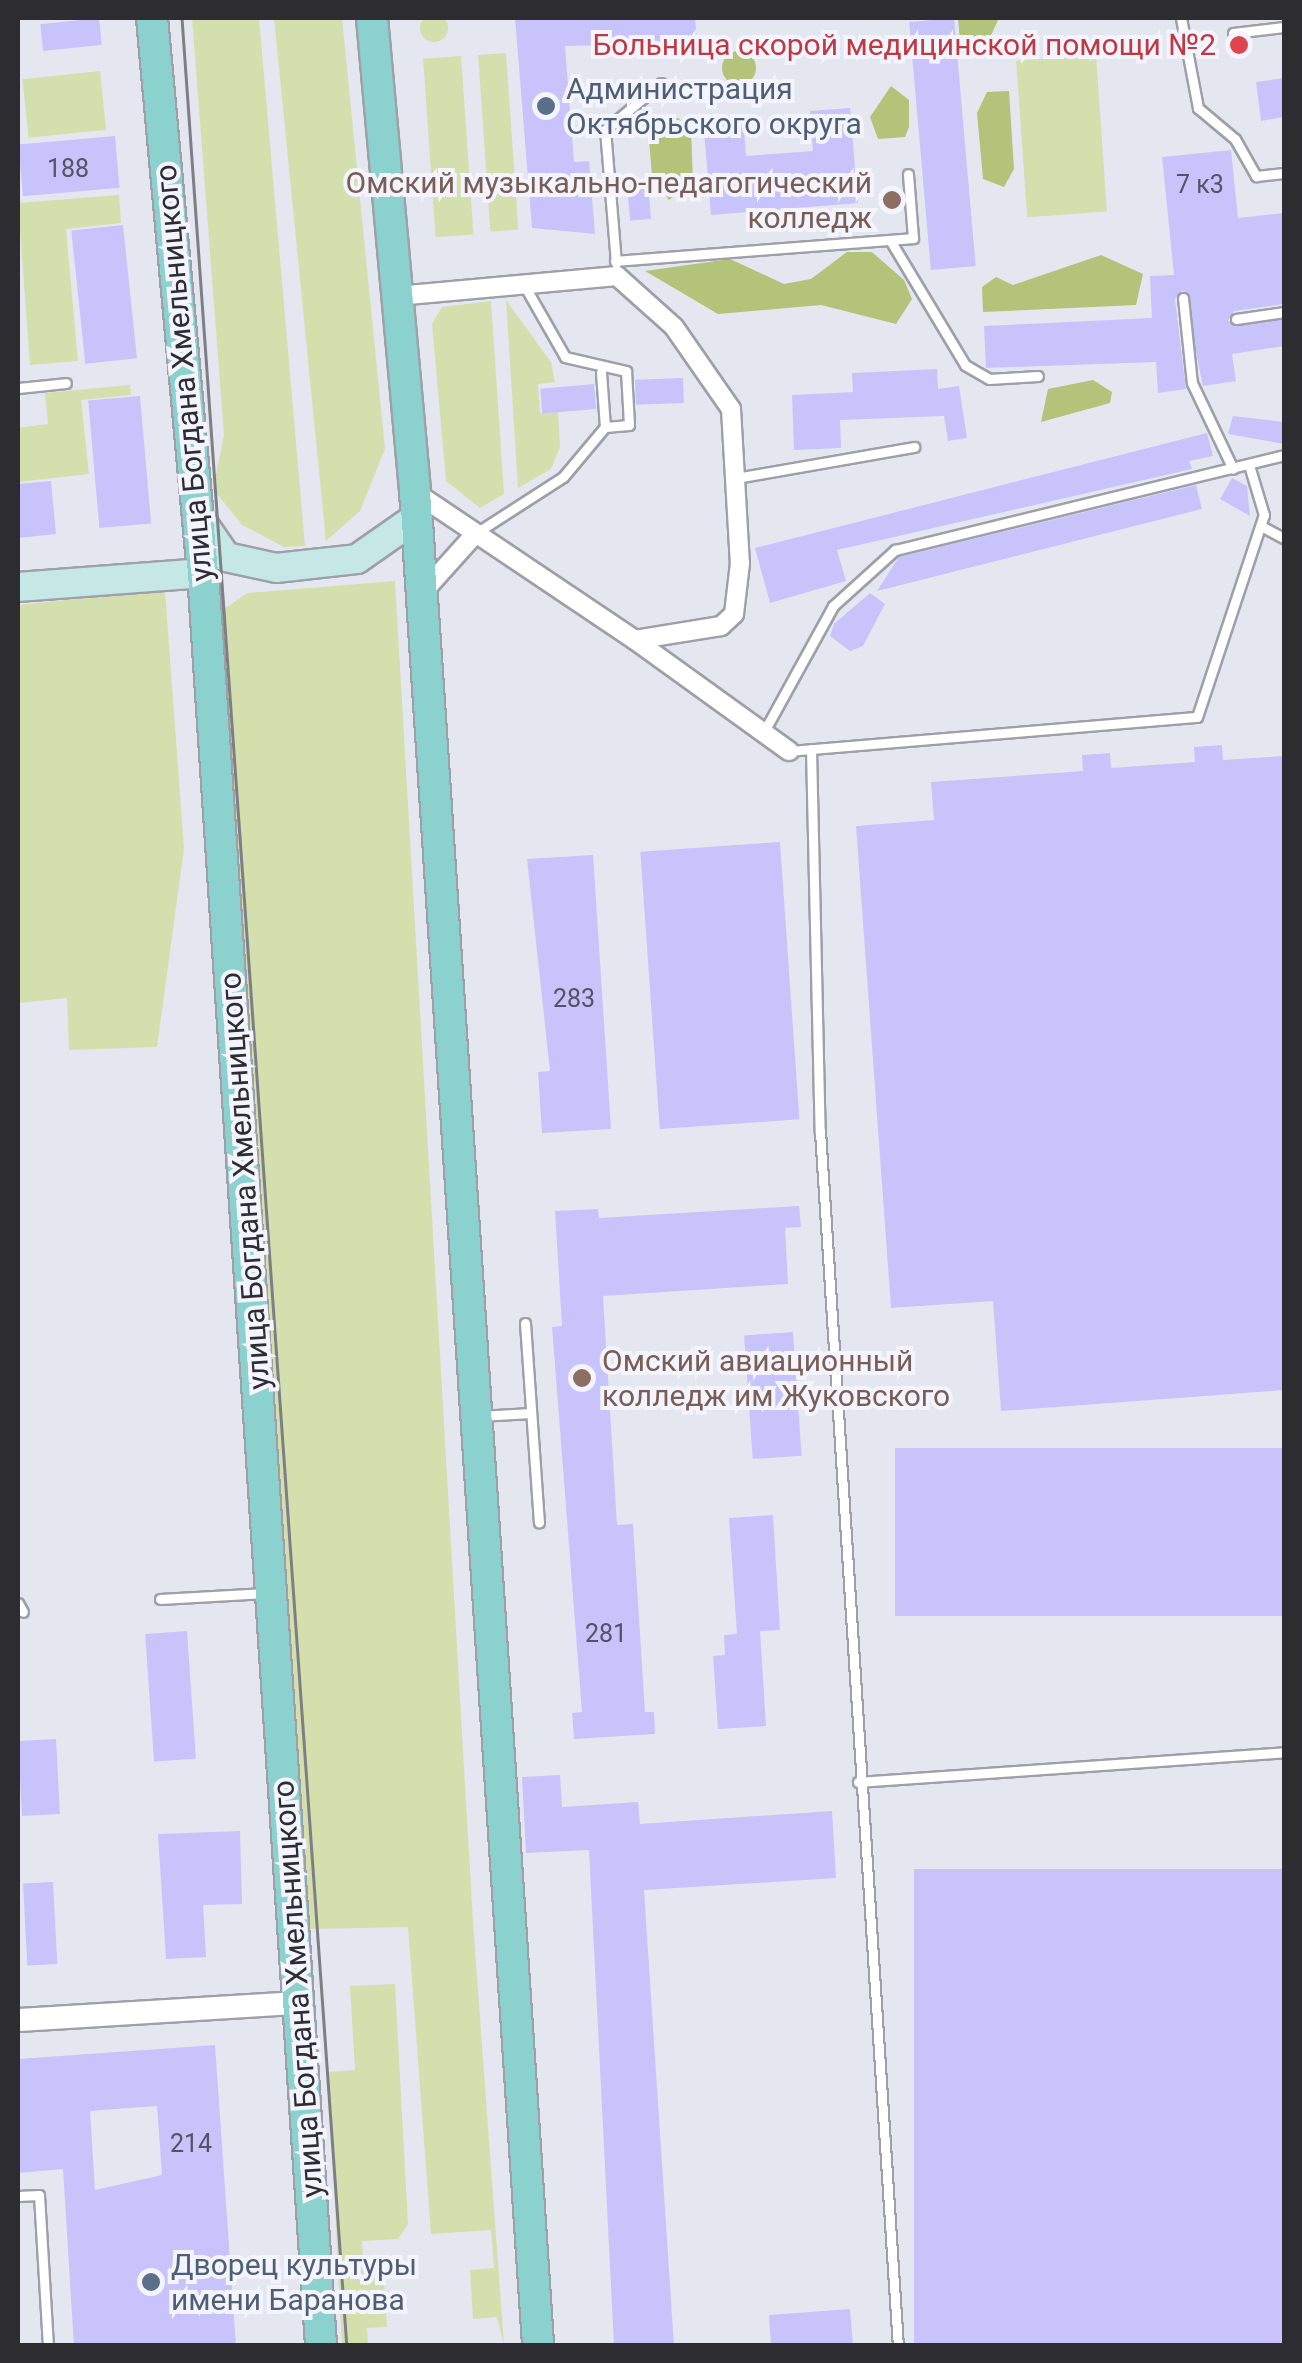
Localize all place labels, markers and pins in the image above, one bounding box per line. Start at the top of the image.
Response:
place label: Больница скорой медицинской помощи №2 [592,27,1216,63]
marker: Больница скорой медицинской помощи №2 [1226,32,1252,58]
place label: Администрация Октябрьского округа [566,71,862,142]
marker: Администрация Октябрьского округа [535,95,557,117]
place label: Омский музыкально-педагогический колледж [346,165,872,236]
marker: Омский музыкально-педагогический колледж [881,189,903,211]
place label: Омский авиационный колледж им Жуковского [602,1343,950,1414]
marker: Омский авиационный колледж им Жуковского [571,1367,593,1389]
place label: Дворец культуры имени Баранова [171,2247,417,2318]
marker: Дворец культуры имени Баранова [140,2271,162,2293]

